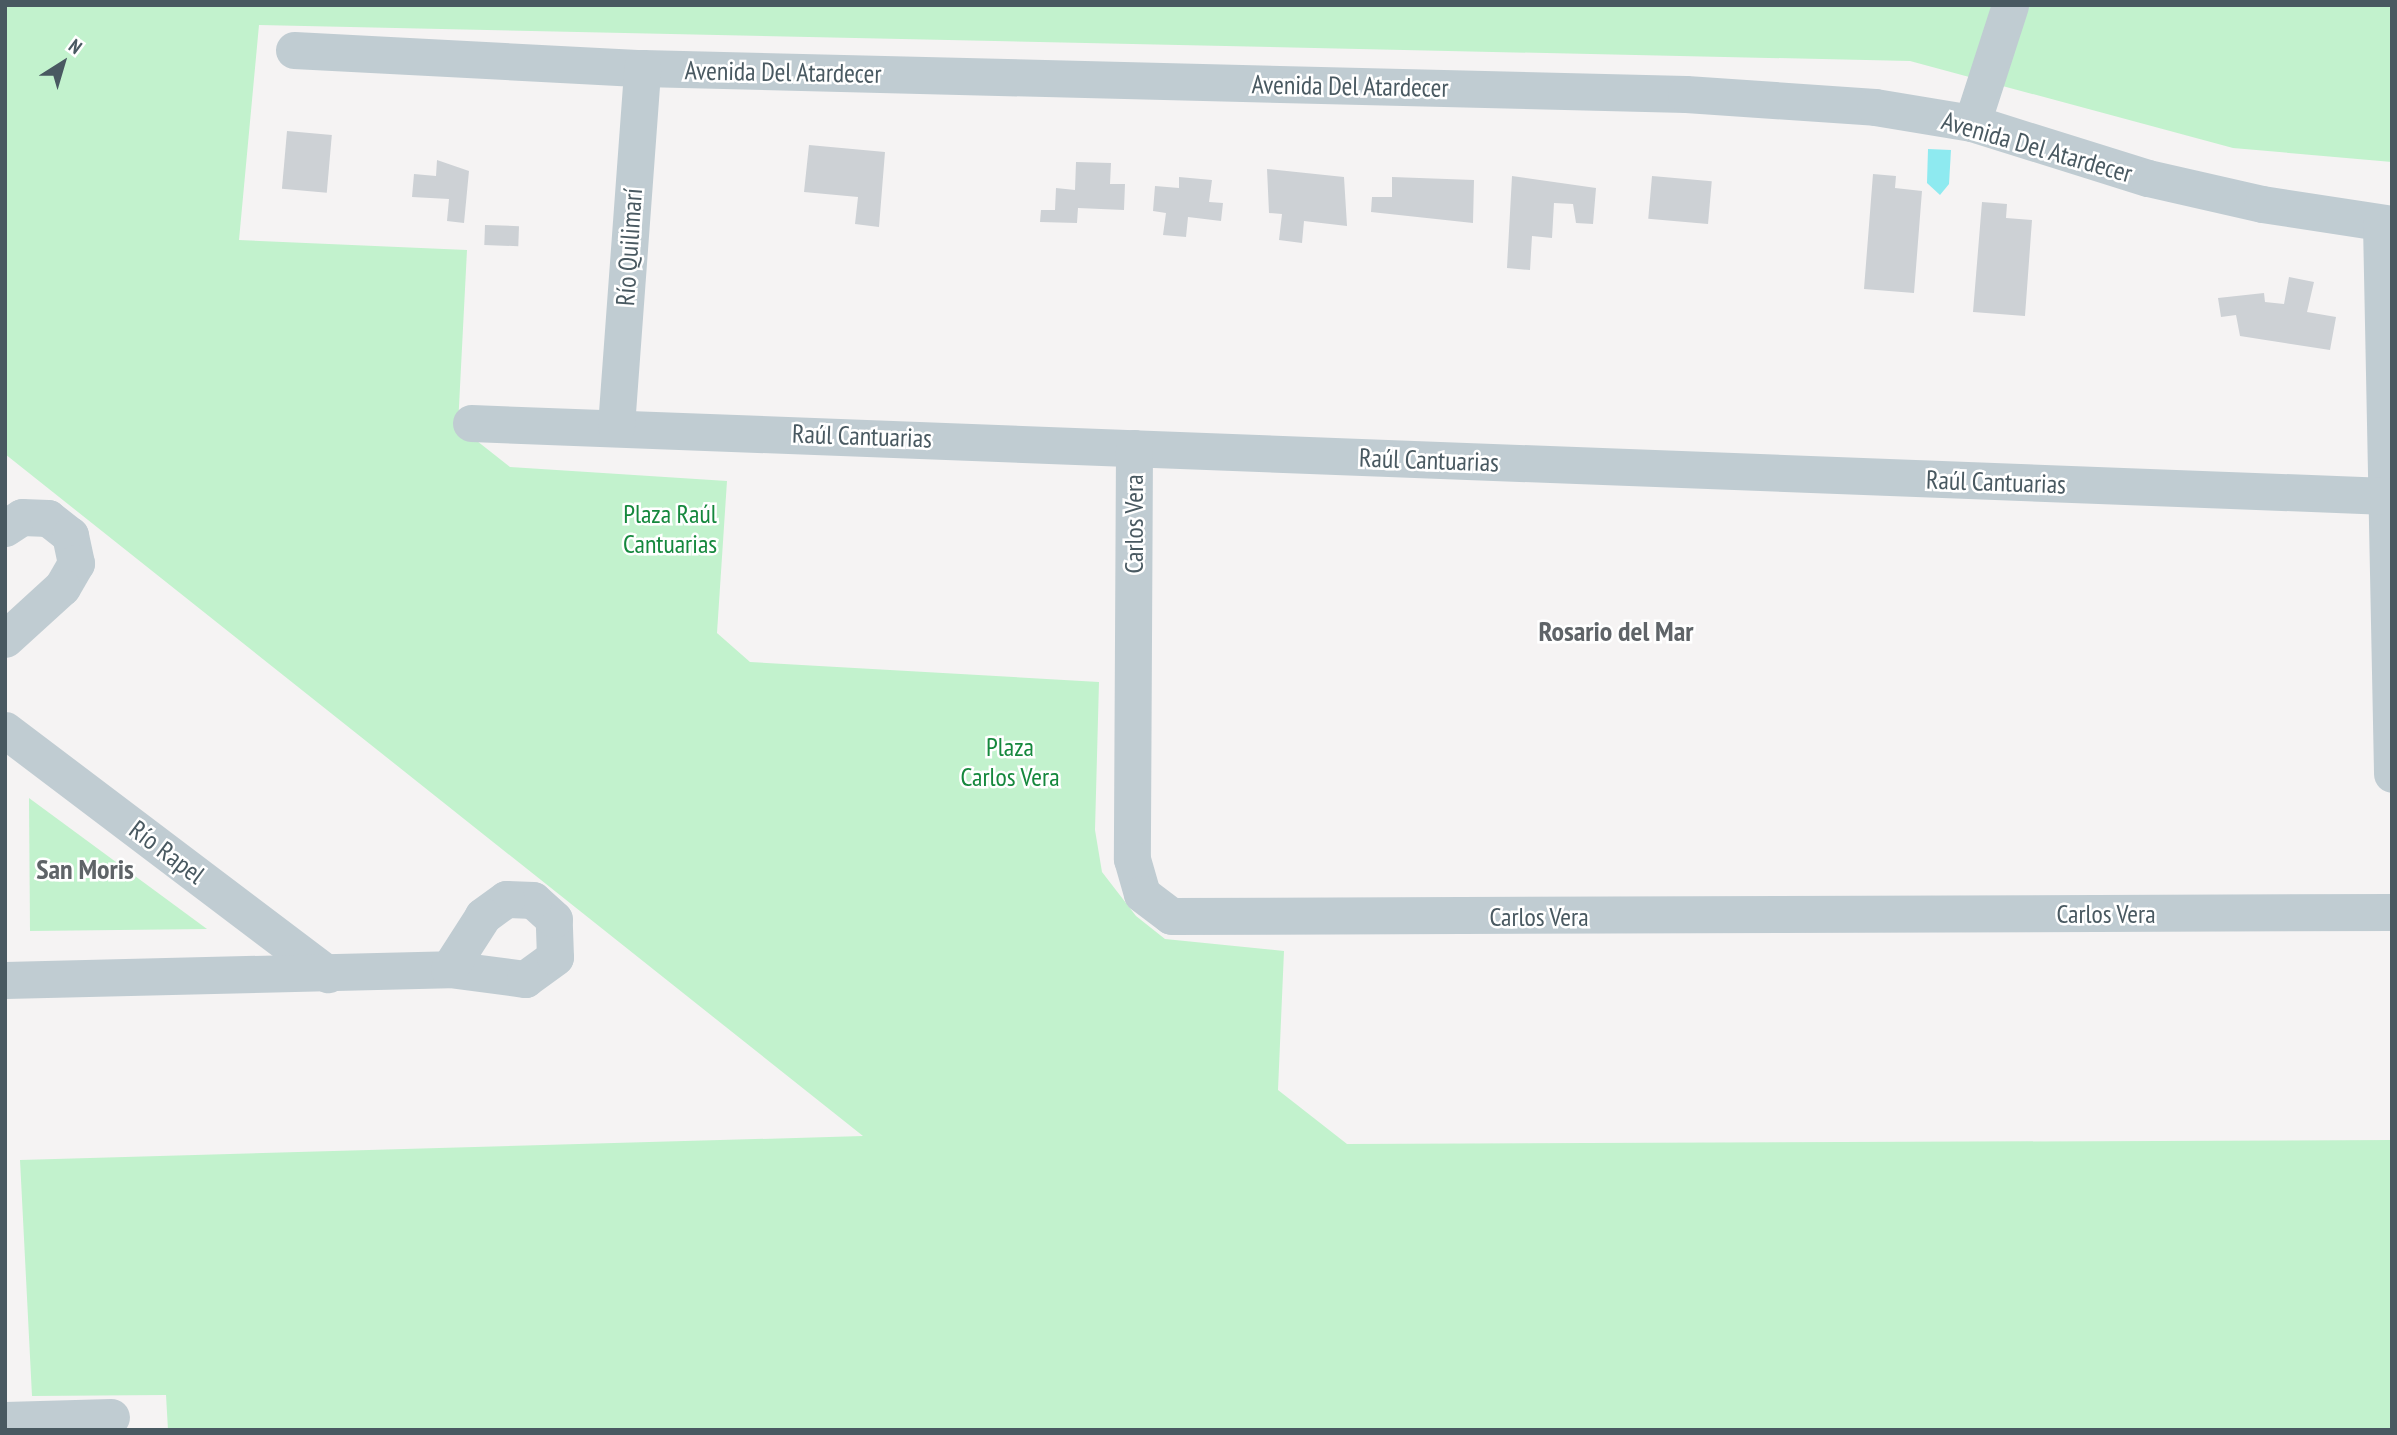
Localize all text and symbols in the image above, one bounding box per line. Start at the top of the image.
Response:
north arrow [28,28,98,98]
text: N [64,34,87,59]
street label: Avenida Del Atardecer [684,55,882,89]
street label: Avenida Del Atardecer [1251,69,1449,103]
street label: Avenida Del Atardecer [1938,105,2136,189]
street label: Río Quilimarí [609,187,649,307]
street label: Raúl Cantuarias [792,418,932,454]
street label: Raúl Cantuarias [1359,442,1499,478]
street label: Raúl Cantuarias [1926,464,2066,500]
street label: Carlos Vera [1118,474,1150,574]
park label: Plaza Raúl Cantuarias [623,498,717,560]
district label: Rosario del Mar [1539,614,1693,648]
park label: Plaza Carlos Vera [960,731,1060,792]
street label: Río Rapel [123,814,211,890]
district label: San Moris [36,852,134,886]
street label: Carlos Vera [2056,898,2156,930]
street label: Carlos Vera [1489,901,1589,933]

